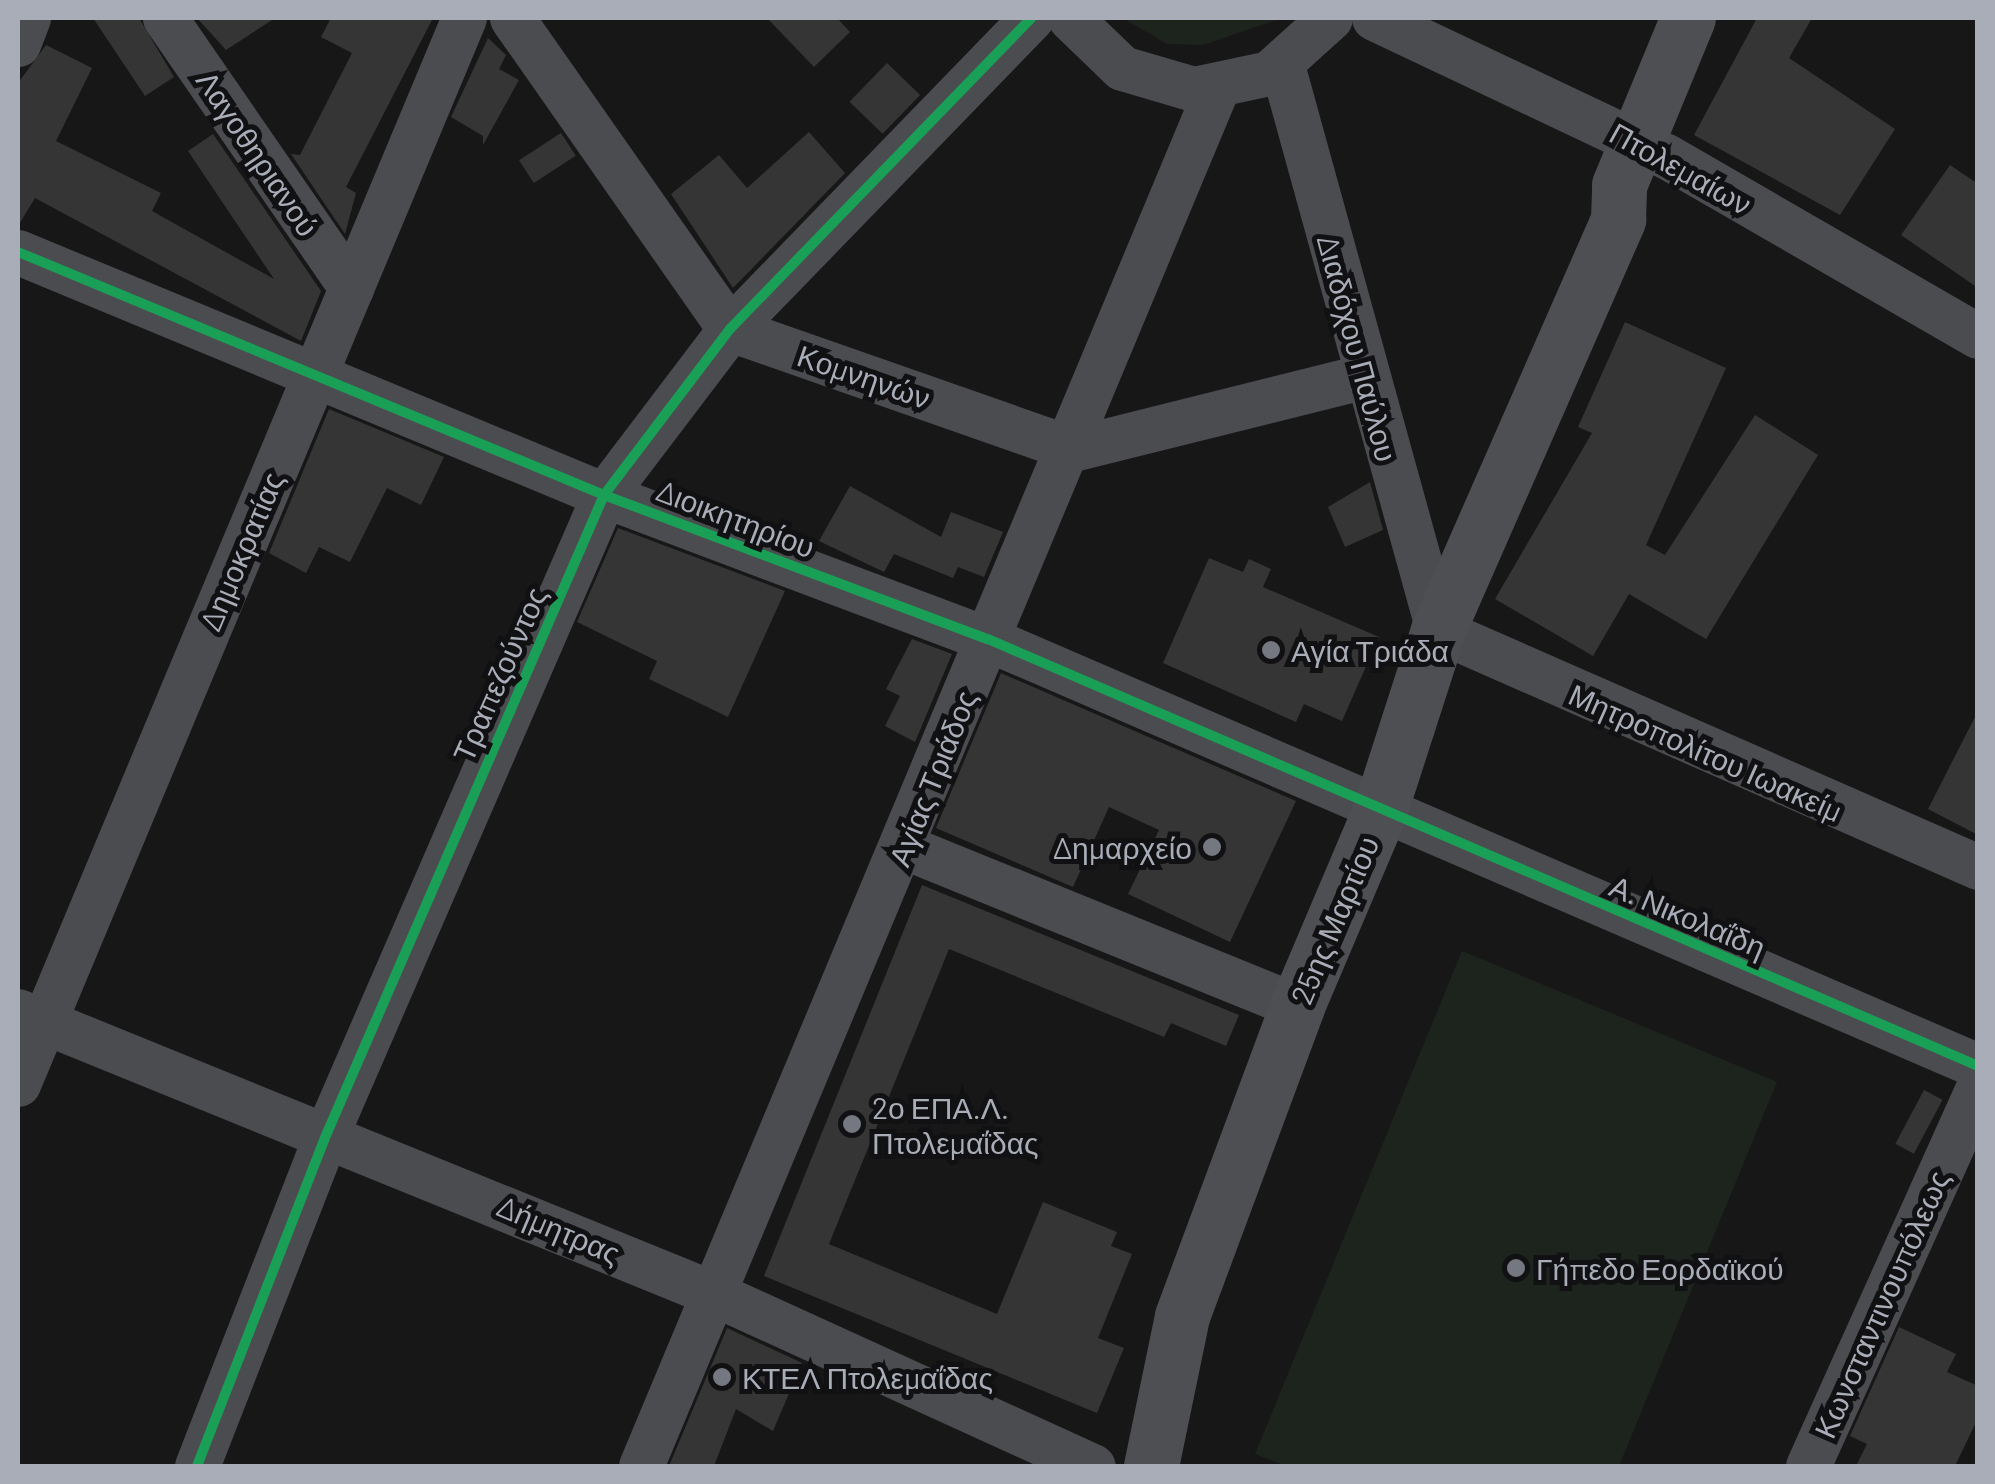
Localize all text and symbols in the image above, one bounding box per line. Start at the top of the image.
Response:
street label: Λαγοθηριανού [190,64,326,242]
street label: Πτολεμαίων [1604,114,1758,222]
street label: Διαδόχου Παύλου [1310,231,1406,465]
street label: Κομνηνών [793,337,935,415]
street label: Δημοκρατίας [191,466,291,636]
street label: Διοικητηρίου [652,471,820,565]
street label: Τραπεζούντος [444,581,554,767]
place label: Αγία Τριάδα [1291,632,1449,668]
marker: Αγία Τριάδα [1260,639,1282,661]
street label: Μητροπολίτου Ιωακείμ [1564,675,1848,829]
street label: Αγίας Τριάδος [880,685,984,871]
place label: Δημαρχείο [1053,829,1192,865]
street label: 25ης Μαρτίου [1282,830,1386,1010]
marker: Δημαρχείο [1201,836,1223,858]
street label: Α. Νικολαΐδη [1605,867,1771,965]
place label: 2ο ΕΠΑ.Λ. Πτολεμαΐδας [872,1089,1038,1160]
marker: 2ο ΕΠΑ.Λ. Πτολεμαΐδας [841,1113,863,1135]
street label: Κωνσταντινουπόλεως [1806,1165,1956,1443]
street label: Δήμητρας [492,1187,626,1271]
place label: Γήπεδο Εορδαϊκού [1536,1250,1784,1286]
marker: Γήπεδο Εορδαϊκού [1505,1257,1527,1279]
place label: ΚΤΕΛ Πτολεμαΐδας [742,1359,993,1395]
marker: ΚΤΕΛ Πτολεμαΐδας [711,1366,733,1388]

